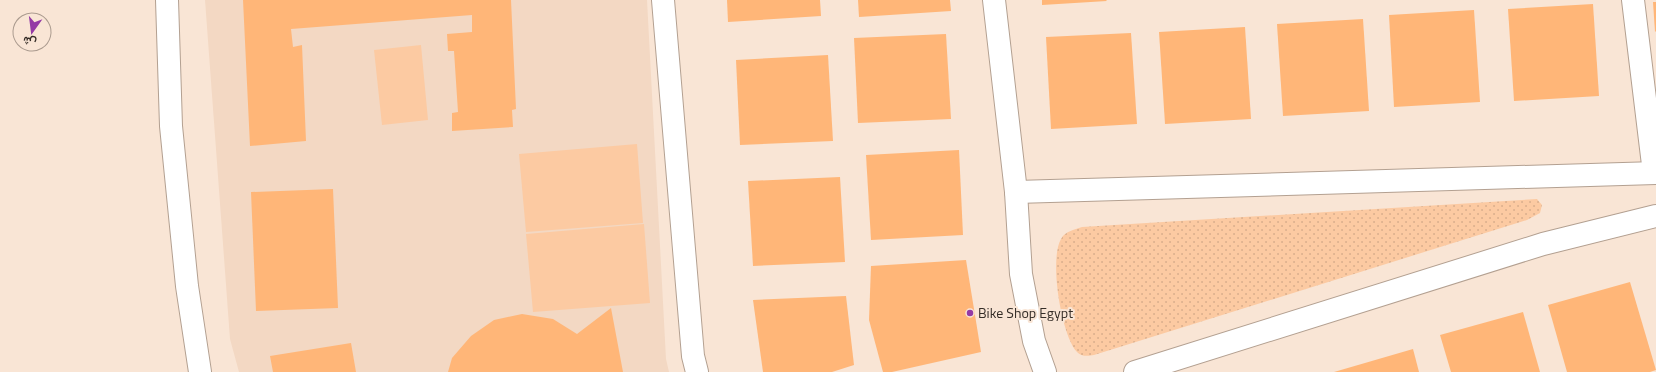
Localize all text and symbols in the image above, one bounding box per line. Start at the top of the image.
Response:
north arrow [12,12,52,52]
text: ش [21,32,38,51]
place label: Bike Shop Egypt [978,302,1073,323]
marker: Bike Shop Egypt [965,308,975,318]

